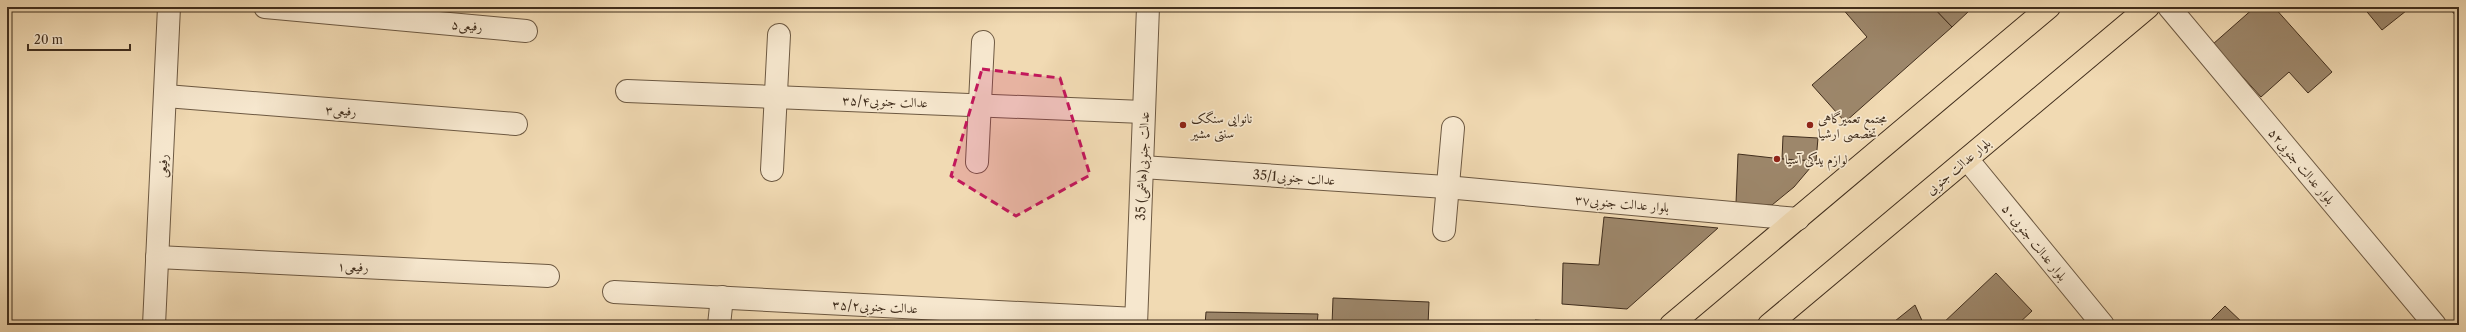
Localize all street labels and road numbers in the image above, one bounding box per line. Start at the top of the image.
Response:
street label: رفیعی۵ [451,16,483,36]
street label: عدالت جنوبی۳۵/۴ [842,92,928,112]
street label: رفیعی۳ [325,101,357,121]
street label: 35 عدالت جنوبی(هاشمی) [1132,111,1154,221]
street label: بلوار عدالت جنوبی۵۲ [2264,125,2339,209]
street label: بلوار عدالت جنوبی [1922,134,1995,199]
street label: رفیعی [153,154,173,178]
street label: 35/1عدالت جنوبی [1252,166,1336,190]
street label: بلوار عدالت جنوبی۳۷ [1574,191,1670,217]
street label: بلوار عدالت جنوبی۵۰ [1997,200,2071,285]
street label: رفیعی۱ [337,257,369,277]
street label: عدالت جنوبی۳۵/۲ [832,296,918,318]

